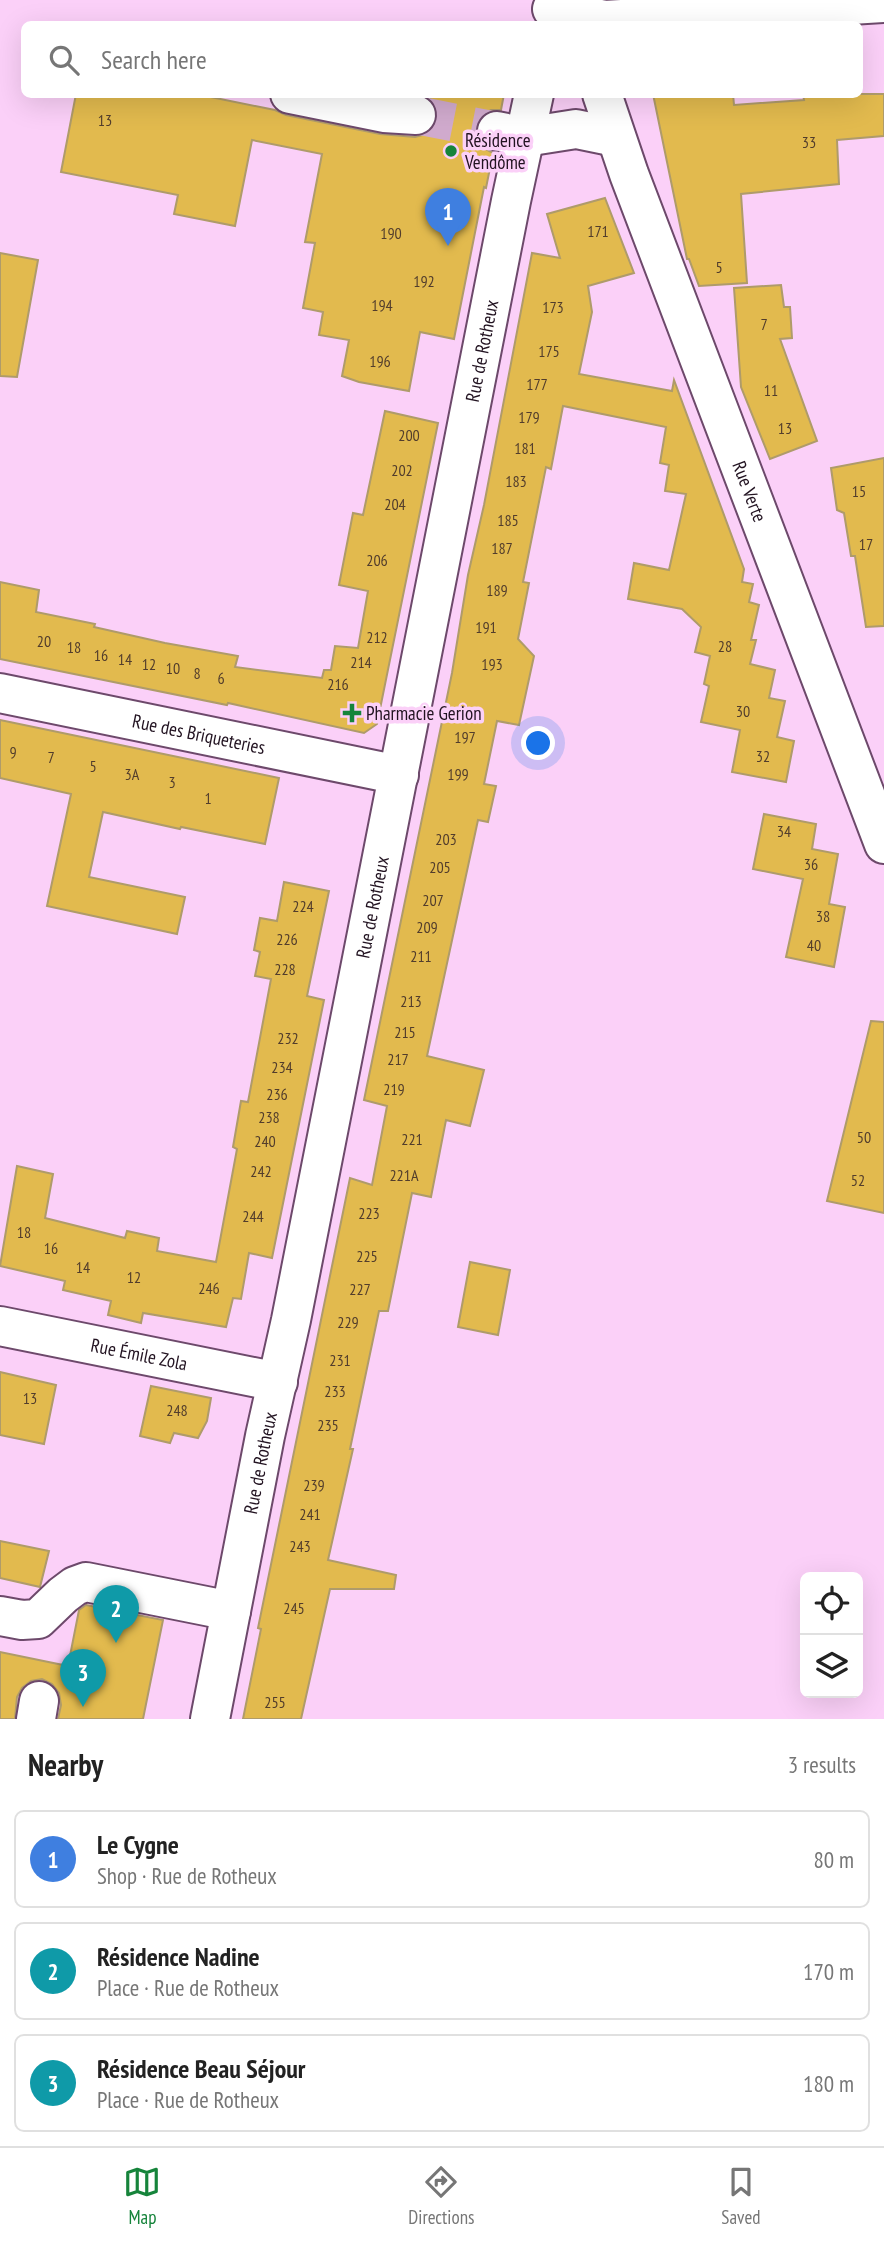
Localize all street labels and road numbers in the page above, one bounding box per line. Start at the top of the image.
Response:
street label: Rue de Rotheux [460,297,503,404]
street label: Rue Verte [727,458,772,525]
street label: Rue des Briqueteries [130,709,267,759]
street label: Rue de Rotheux [350,854,394,960]
street label: Rue Émile Zola [89,1333,190,1375]
street label: Rue de Rotheux [238,1409,282,1516]

